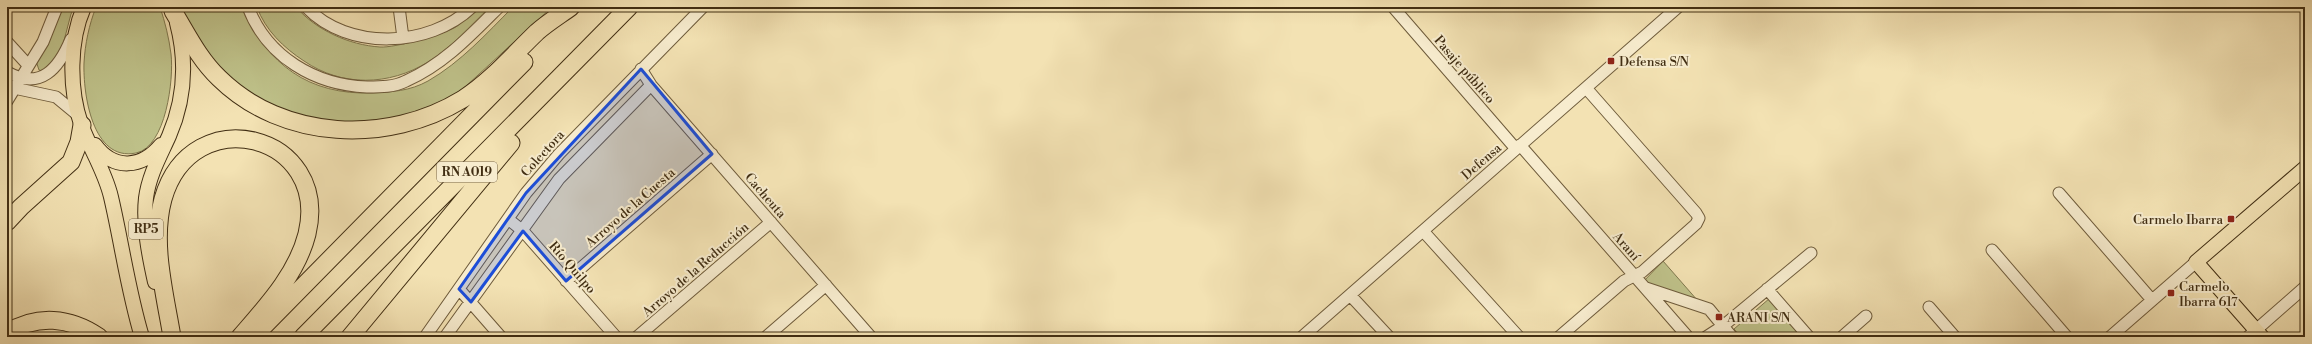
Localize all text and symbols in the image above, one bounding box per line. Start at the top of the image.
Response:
street label: Pasaje público [1430,32,1498,107]
place label: Defensa S/N [1619,54,1689,70]
marker: Defensa S/N [1606,56,1616,66]
street label: Colectora [518,127,568,180]
street label: Defensa [1458,140,1505,183]
road number: RN A019 [437,162,497,182]
street label: Arroyo de la Cuesta [582,164,679,252]
street label: Cacheuta [741,170,790,222]
place label: Carmelo Ibarra [2133,212,2223,228]
marker: Carmelo Ibarra [2226,214,2236,224]
road number: RP5 [129,219,163,239]
street label: Arroyo de la Reducción [638,219,752,321]
street label: Araní [1609,228,1644,265]
street label: Río Quilpo [545,238,599,297]
place label: Carmelo Ibarra 617 [2179,279,2238,310]
marker: Carmelo Ibarra 617 [2166,288,2176,298]
place label: ARANI S/N [1726,310,1791,326]
marker: ARANI S/N [1714,312,1724,322]

